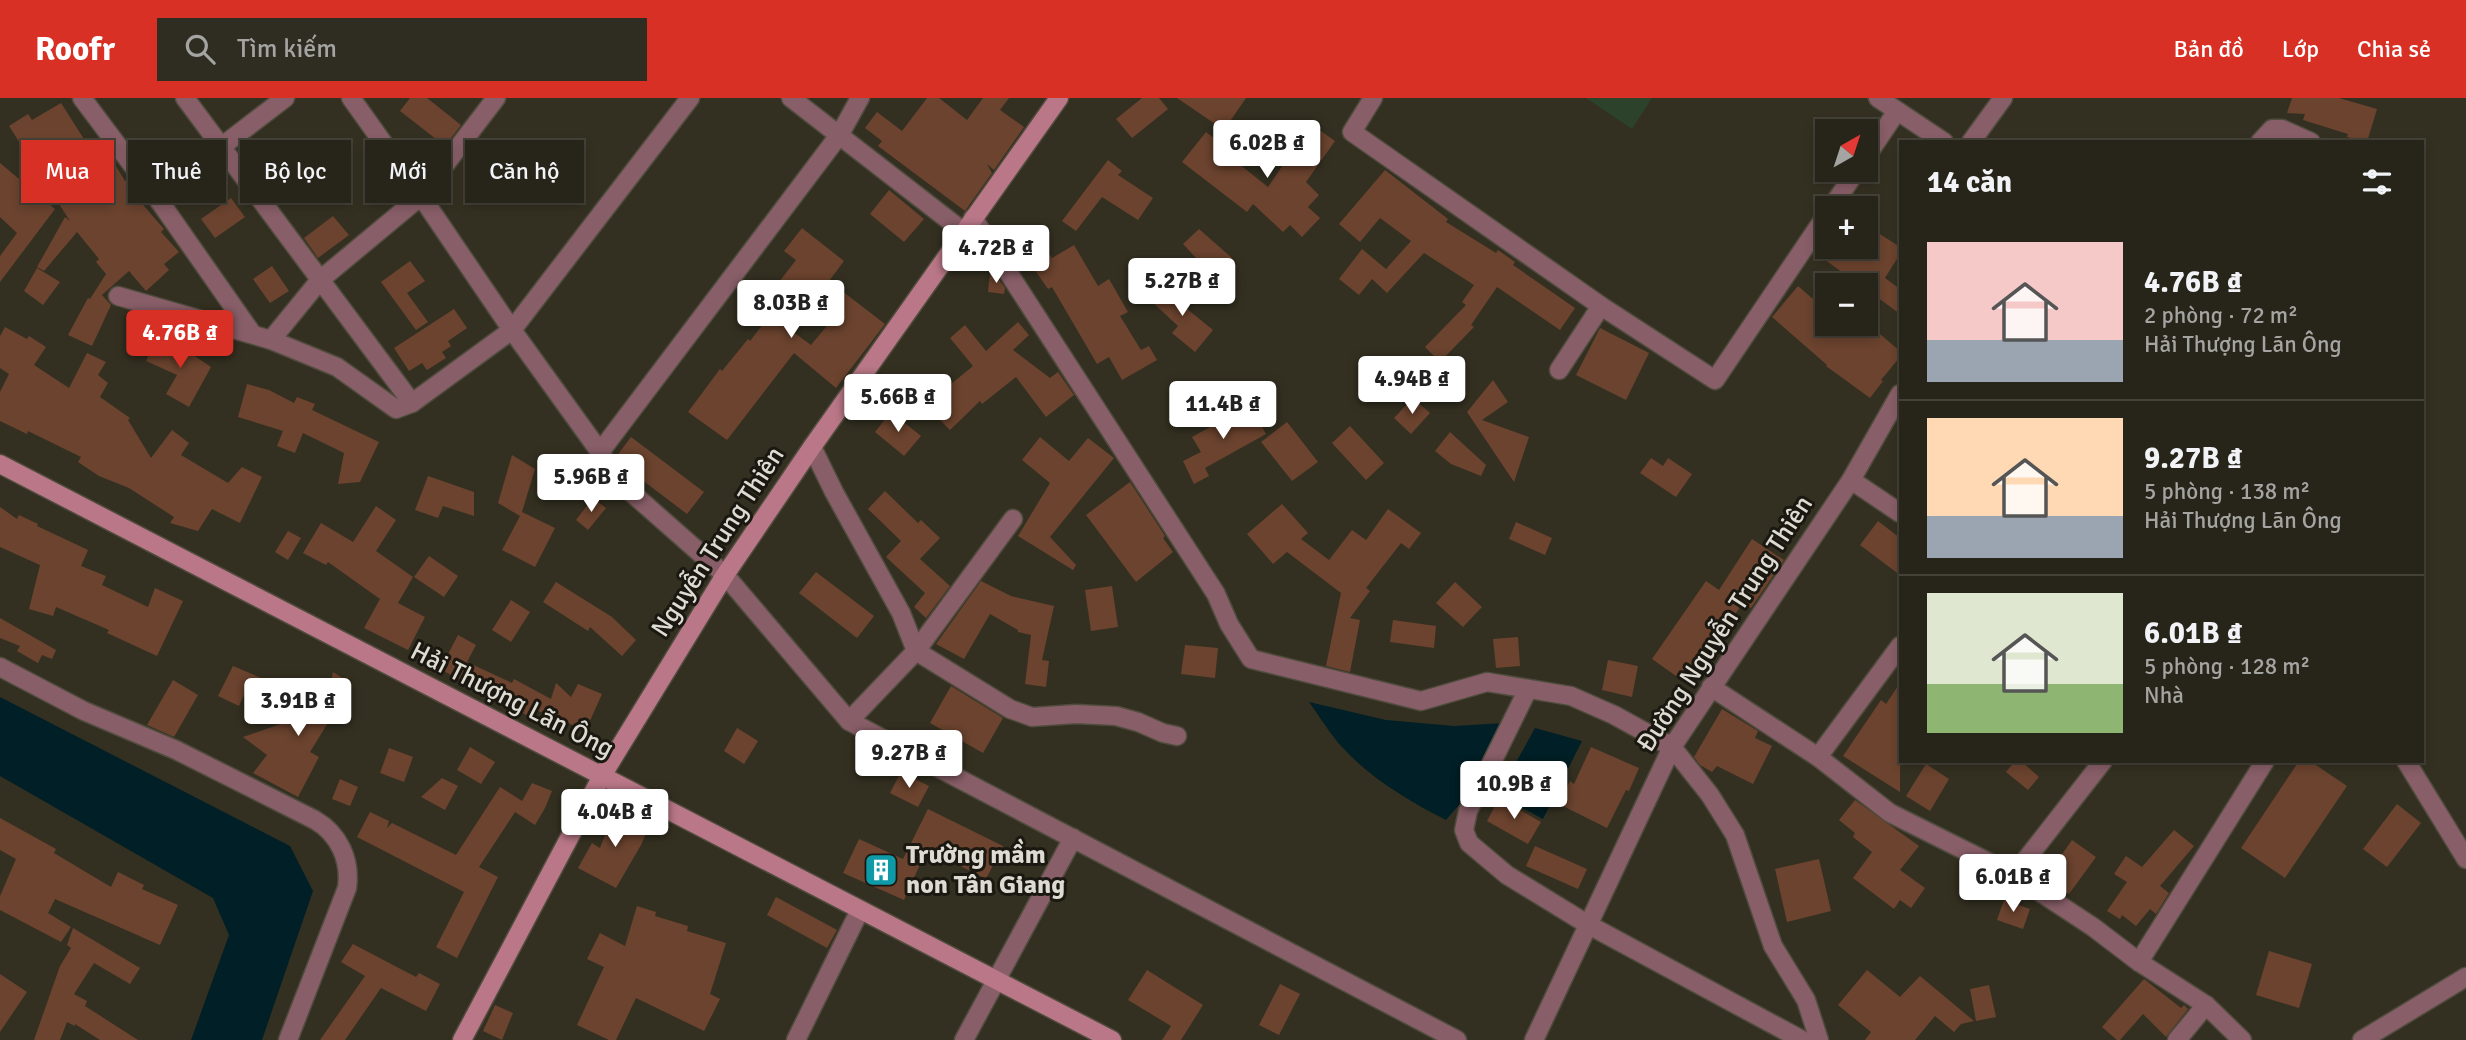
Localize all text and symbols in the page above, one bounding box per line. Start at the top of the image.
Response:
search box [157,18,647,81]
text: Roofr [35,29,115,70]
icon: search [181,30,219,68]
text: Tìm kiếm [237,33,337,65]
text: Bản đồ [2173,34,2244,64]
text: Lớp [2282,34,2319,64]
text: Chia sẻ [2357,34,2431,64]
north arrow [1815,119,1878,182]
map controls [1815,119,1878,336]
pin: 6.02B ₫ [1202,120,1332,180]
text: 6.02B ₫ [1229,128,1305,157]
chip: Mua [21,140,114,203]
chip: Thuê [128,140,226,203]
chip: Bộ lọc [240,140,351,203]
chip: Mới [365,140,451,203]
chip: Căn hộ [465,140,584,203]
icon: filters [2358,163,2396,201]
text: 14 căn [1927,164,2012,201]
button: + [1815,196,1878,259]
pin: 4.72B ₫ [931,226,1061,285]
text: 4.72B ₫ [958,233,1034,262]
pin: 5.27B ₫ [1117,258,1247,318]
text: 4.76B ₫ [2144,264,2242,301]
text: 5.27B ₫ [1144,266,1220,295]
icon: home [1983,270,2067,354]
button: − [1815,273,1878,336]
pin: 8.03B ₫ [726,280,856,340]
text: 8.03B ₫ [753,288,829,317]
text: 2 phòng · 72 m² [2144,301,2298,330]
pin: 4.76B ₫ [115,310,245,370]
text: 4.76B ₫ [142,318,218,347]
text: Hải Thượng Lãn Ông [2144,330,2342,359]
pin: 4.94B ₫ [1347,356,1477,416]
text: 4.94B ₫ [1374,364,1450,393]
pin: 5.66B ₫ [833,374,963,434]
text: 5.66B ₫ [860,382,936,411]
pin: 11.4B ₫ [1158,382,1288,441]
text: 11.4B ₫ [1185,389,1261,418]
text: 9.27B ₫ [2144,440,2242,477]
street label: Nguyễn Trung Thiên [645,441,791,643]
icon: home [1983,446,2067,530]
pin: 5.96B ₫ [526,454,656,514]
text: 5.96B ₫ [553,462,629,491]
text: 5 phòng · 138 m² [2144,477,2310,506]
street label: Đường Nguyễn Trung Thiên [1630,490,1820,758]
text: Hải Thượng Lãn Ông [2144,506,2342,535]
text: 6.01B ₫ [2144,615,2242,652]
icon: home [1983,621,2067,705]
street label: Hải Thượng Lãn Ông [405,635,619,765]
text: 5 phòng · 128 m² [2144,652,2310,681]
pin: 3.91B ₫ [233,678,363,738]
text: Nhà [2144,681,2184,710]
text: 3.91B ₫ [260,686,336,715]
pin: 9.27B ₫ [844,730,974,790]
text: 9.27B ₫ [871,738,947,767]
pin: 10.9B ₫ [1449,762,1579,821]
text: 10.9B ₫ [1476,769,1552,798]
pin: 4.04B ₫ [550,790,680,849]
text: 4.04B ₫ [577,797,653,826]
place label: Trường mầm non Tân Giang [906,838,1065,901]
building icon: Trường mầm non Tân Giang [862,851,900,889]
pin: 6.01B ₫ [1948,854,2078,914]
text: 6.01B ₫ [1975,862,2051,891]

